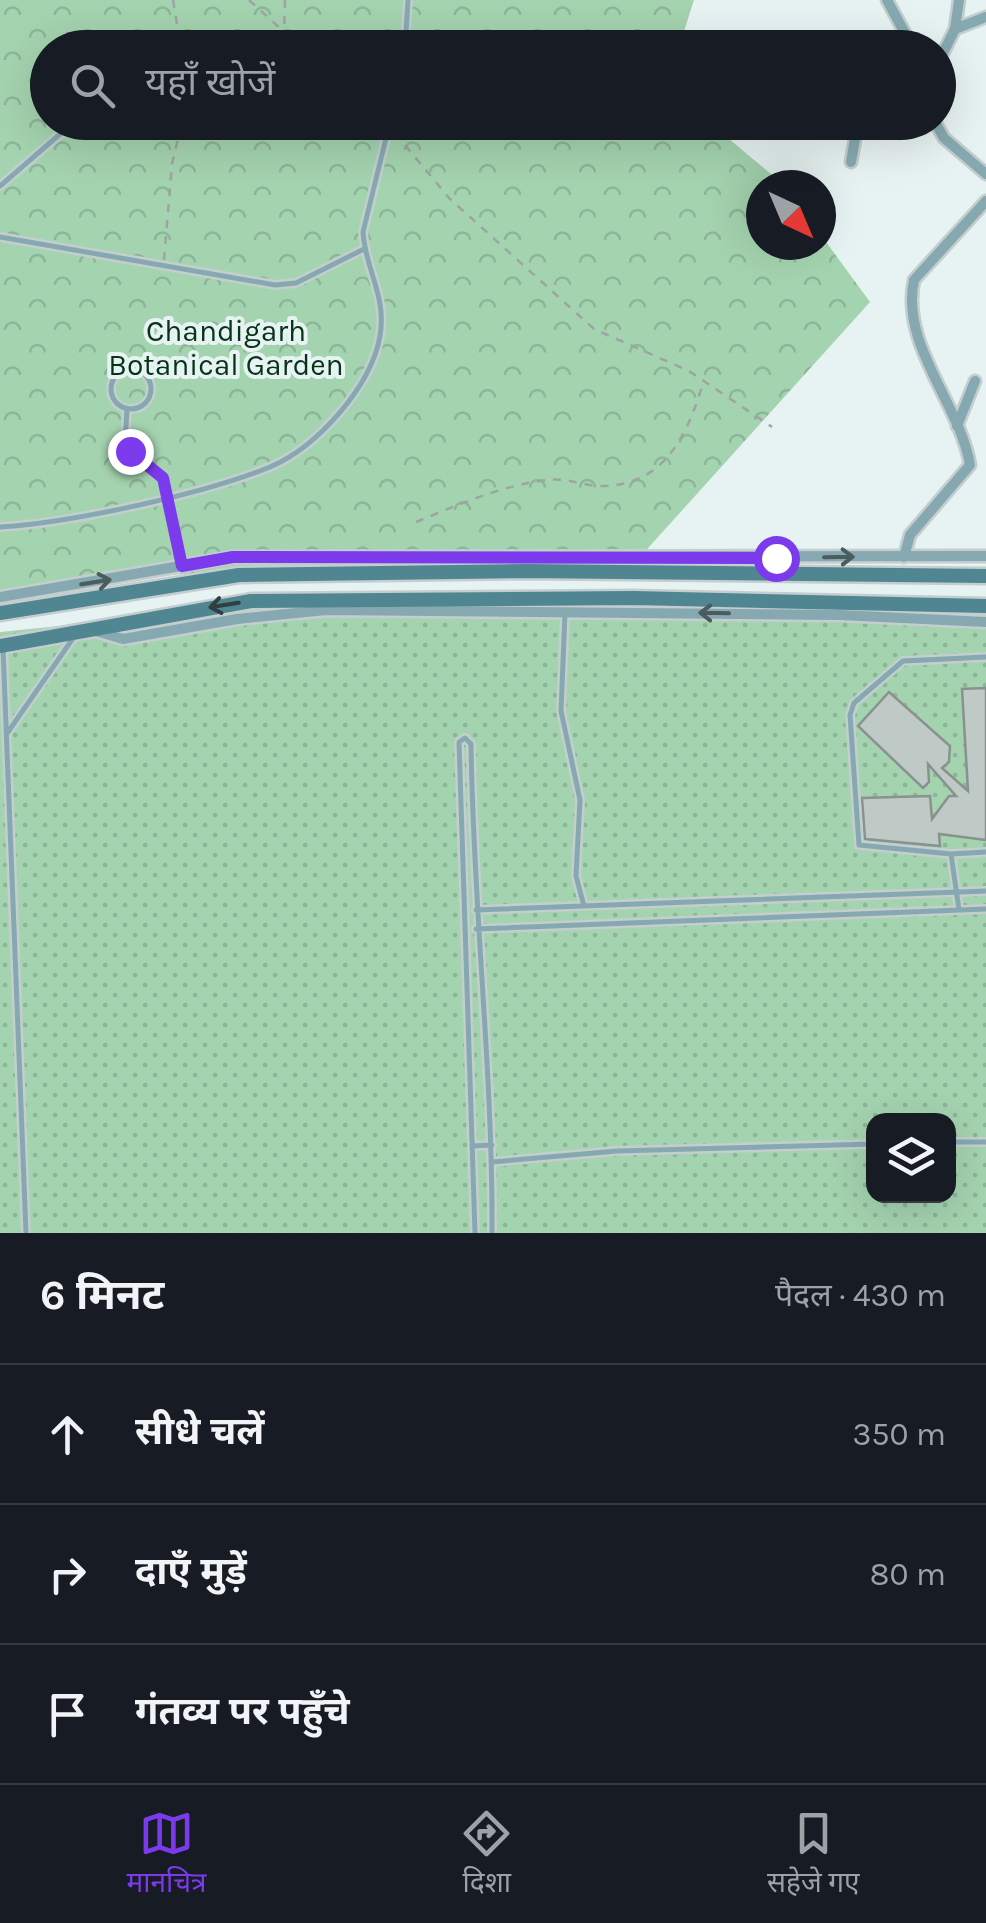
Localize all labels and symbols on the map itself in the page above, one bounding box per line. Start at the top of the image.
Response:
north arrow [746,170,836,260]
park label: Chandigarh Botanical Garden [108,313,344,383]
route end [108,429,154,475]
route start [754,536,800,582]
one-way arrow [822,548,854,566]
one-way arrow [80,572,112,591]
one-way arrow [208,597,241,615]
one-way arrow [698,604,730,623]

